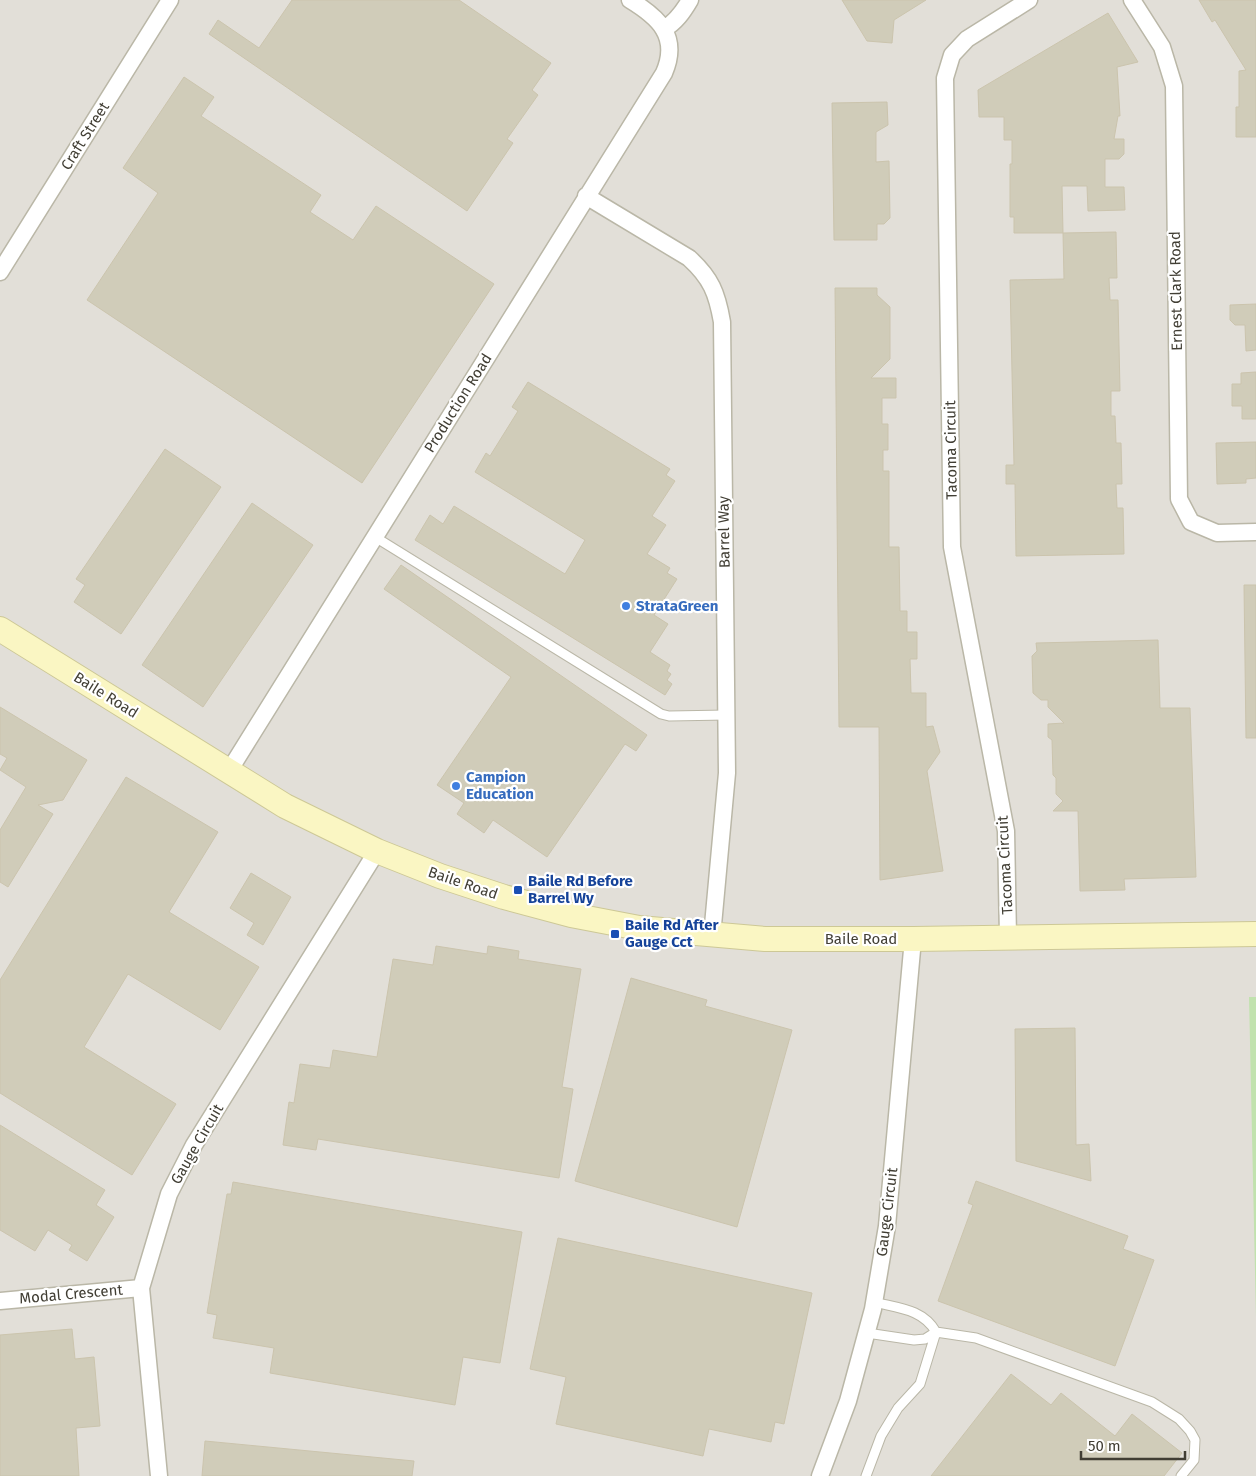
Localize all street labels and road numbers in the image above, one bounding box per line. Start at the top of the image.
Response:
street label: Craft Street [57,98,113,173]
street label: Ernest Clark Road [1166,231,1186,351]
street label: Production Road [420,350,496,456]
street label: Tacoma Circuit [941,400,961,500]
street label: Barrel Way [714,495,734,568]
street label: Baile Road [70,668,142,722]
street label: Tacoma Circuit [993,814,1017,915]
street label: Baile Road [426,863,500,903]
street label: Baile Road [825,930,897,948]
street label: Gauge Circuit [167,1100,227,1187]
street label: Gauge Circuit [873,1166,901,1257]
street label: Modal Crescent [19,1280,124,1307]

